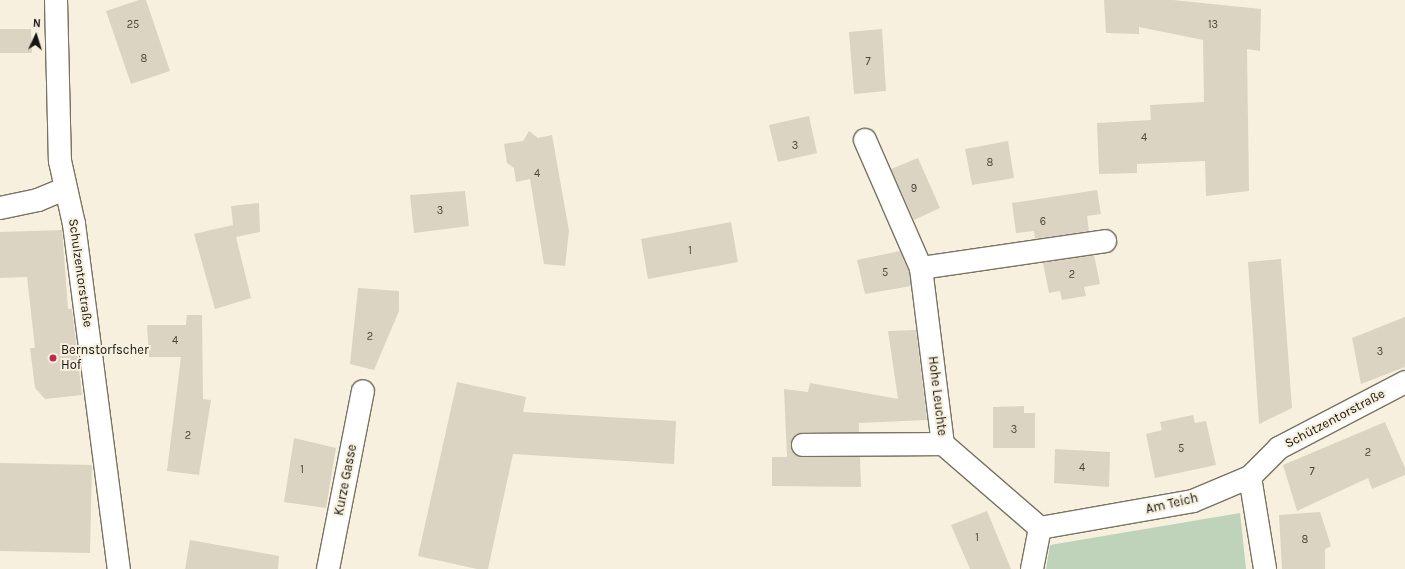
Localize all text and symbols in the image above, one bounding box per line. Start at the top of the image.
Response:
north arrow [16,16,56,56]
text: N [32,17,41,30]
house number: 25 [127,18,139,32]
house number: 13 [1208,18,1218,32]
house number: 8 [141,52,147,66]
house number: 7 [865,55,871,69]
house number: 4 [1141,131,1147,145]
house number: 3 [792,139,798,153]
house number: 8 [987,156,993,170]
house number: 4 [534,167,540,181]
house number: 9 [911,182,917,196]
house number: 3 [437,204,443,218]
house number: 6 [1040,215,1046,229]
street label: Schulzentorstraße [65,218,95,328]
house number: 1 [688,244,692,258]
house number: 5 [882,266,888,280]
house number: 2 [1069,268,1075,282]
house number: 2 [367,330,373,344]
house number: 4 [172,334,178,348]
place label: Bernstorfscher Hof [61,343,149,374]
house number: 3 [1377,345,1383,359]
marker: Bernstorfscher Hof [48,353,58,363]
street label: Hohe Leuchte [924,355,950,437]
street label: Schützentorstraße [1282,386,1388,452]
house number: 3 [1011,423,1017,437]
house number: 2 [185,429,191,443]
house number: 5 [1178,442,1184,456]
street label: Kurze Gasse [331,443,361,517]
house number: 2 [1365,446,1371,460]
house number: 4 [1079,461,1085,475]
house number: 1 [300,463,304,477]
house number: 7 [1309,465,1315,479]
street label: Am Teich [1144,490,1200,518]
house number: 1 [975,531,979,545]
house number: 8 [1302,533,1308,547]

